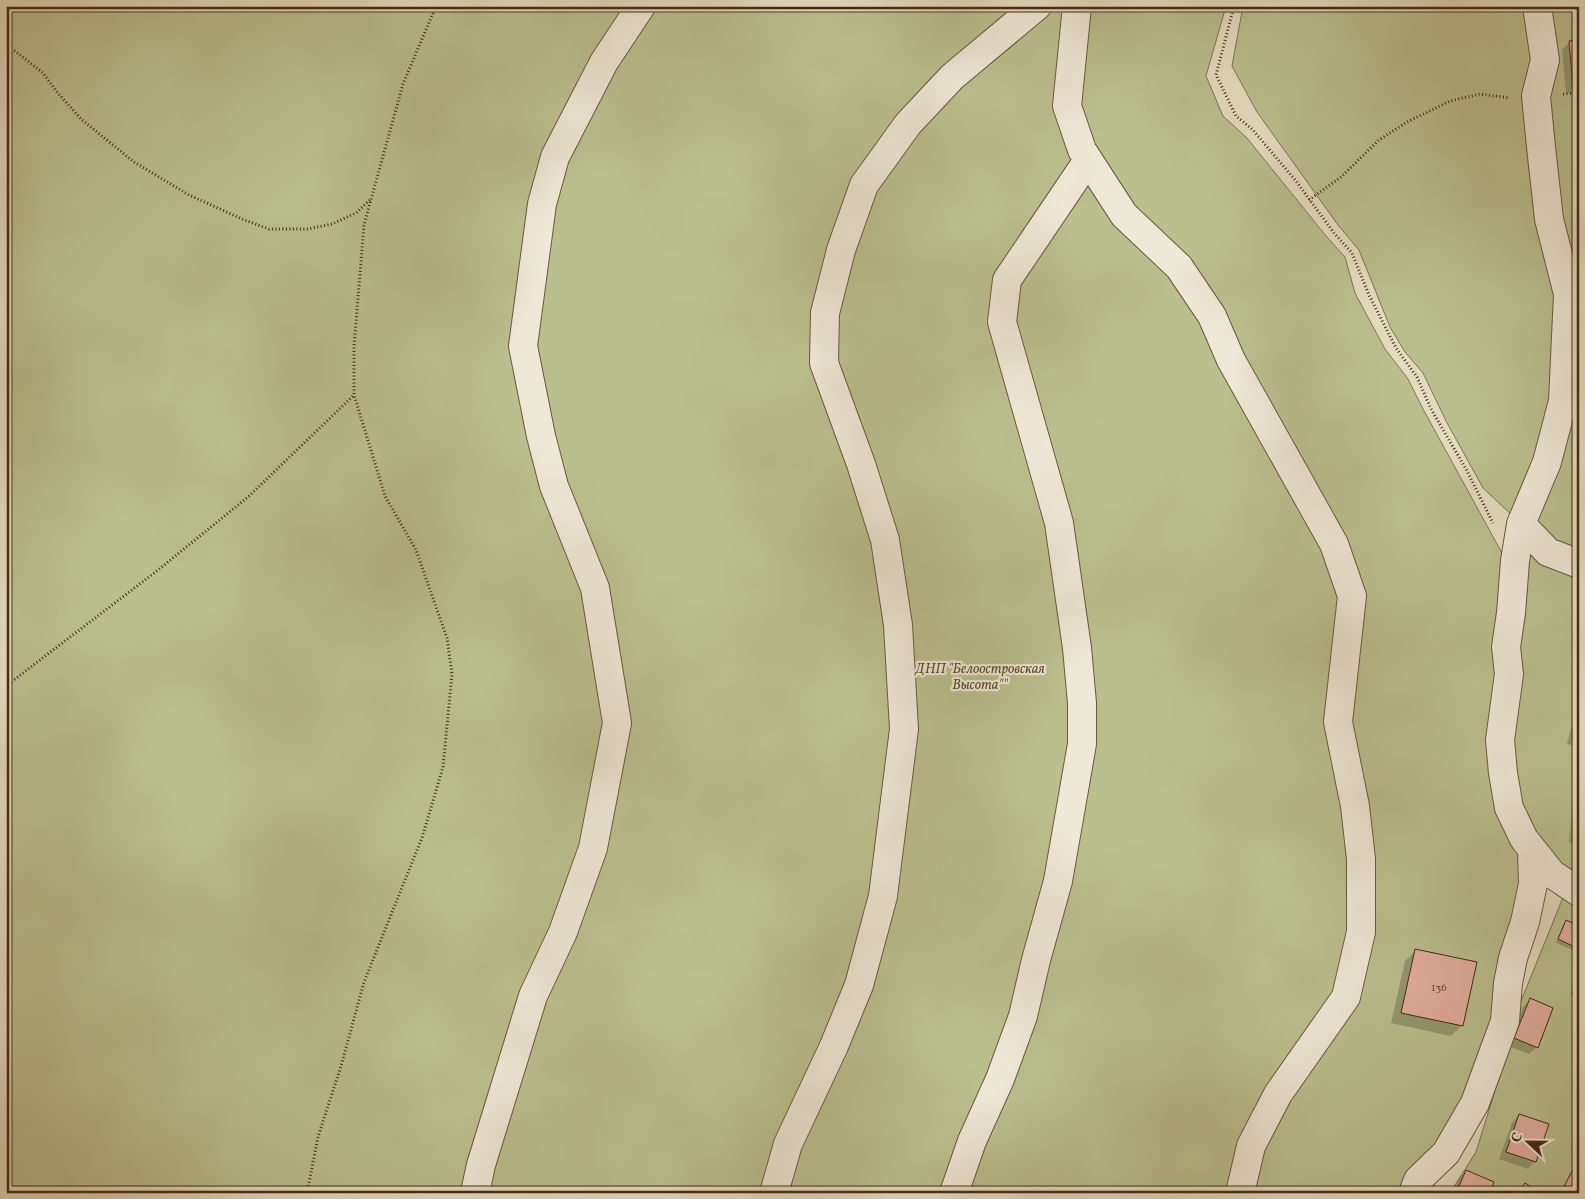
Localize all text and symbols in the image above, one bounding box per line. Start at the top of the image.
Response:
park label: ДНП "Белоостровская Высота"" [914,660,1045,695]
house number: 136 [1431,981,1447,996]
north arrow [1502,1116,1552,1166]
text: С [1507,1130,1528,1145]

